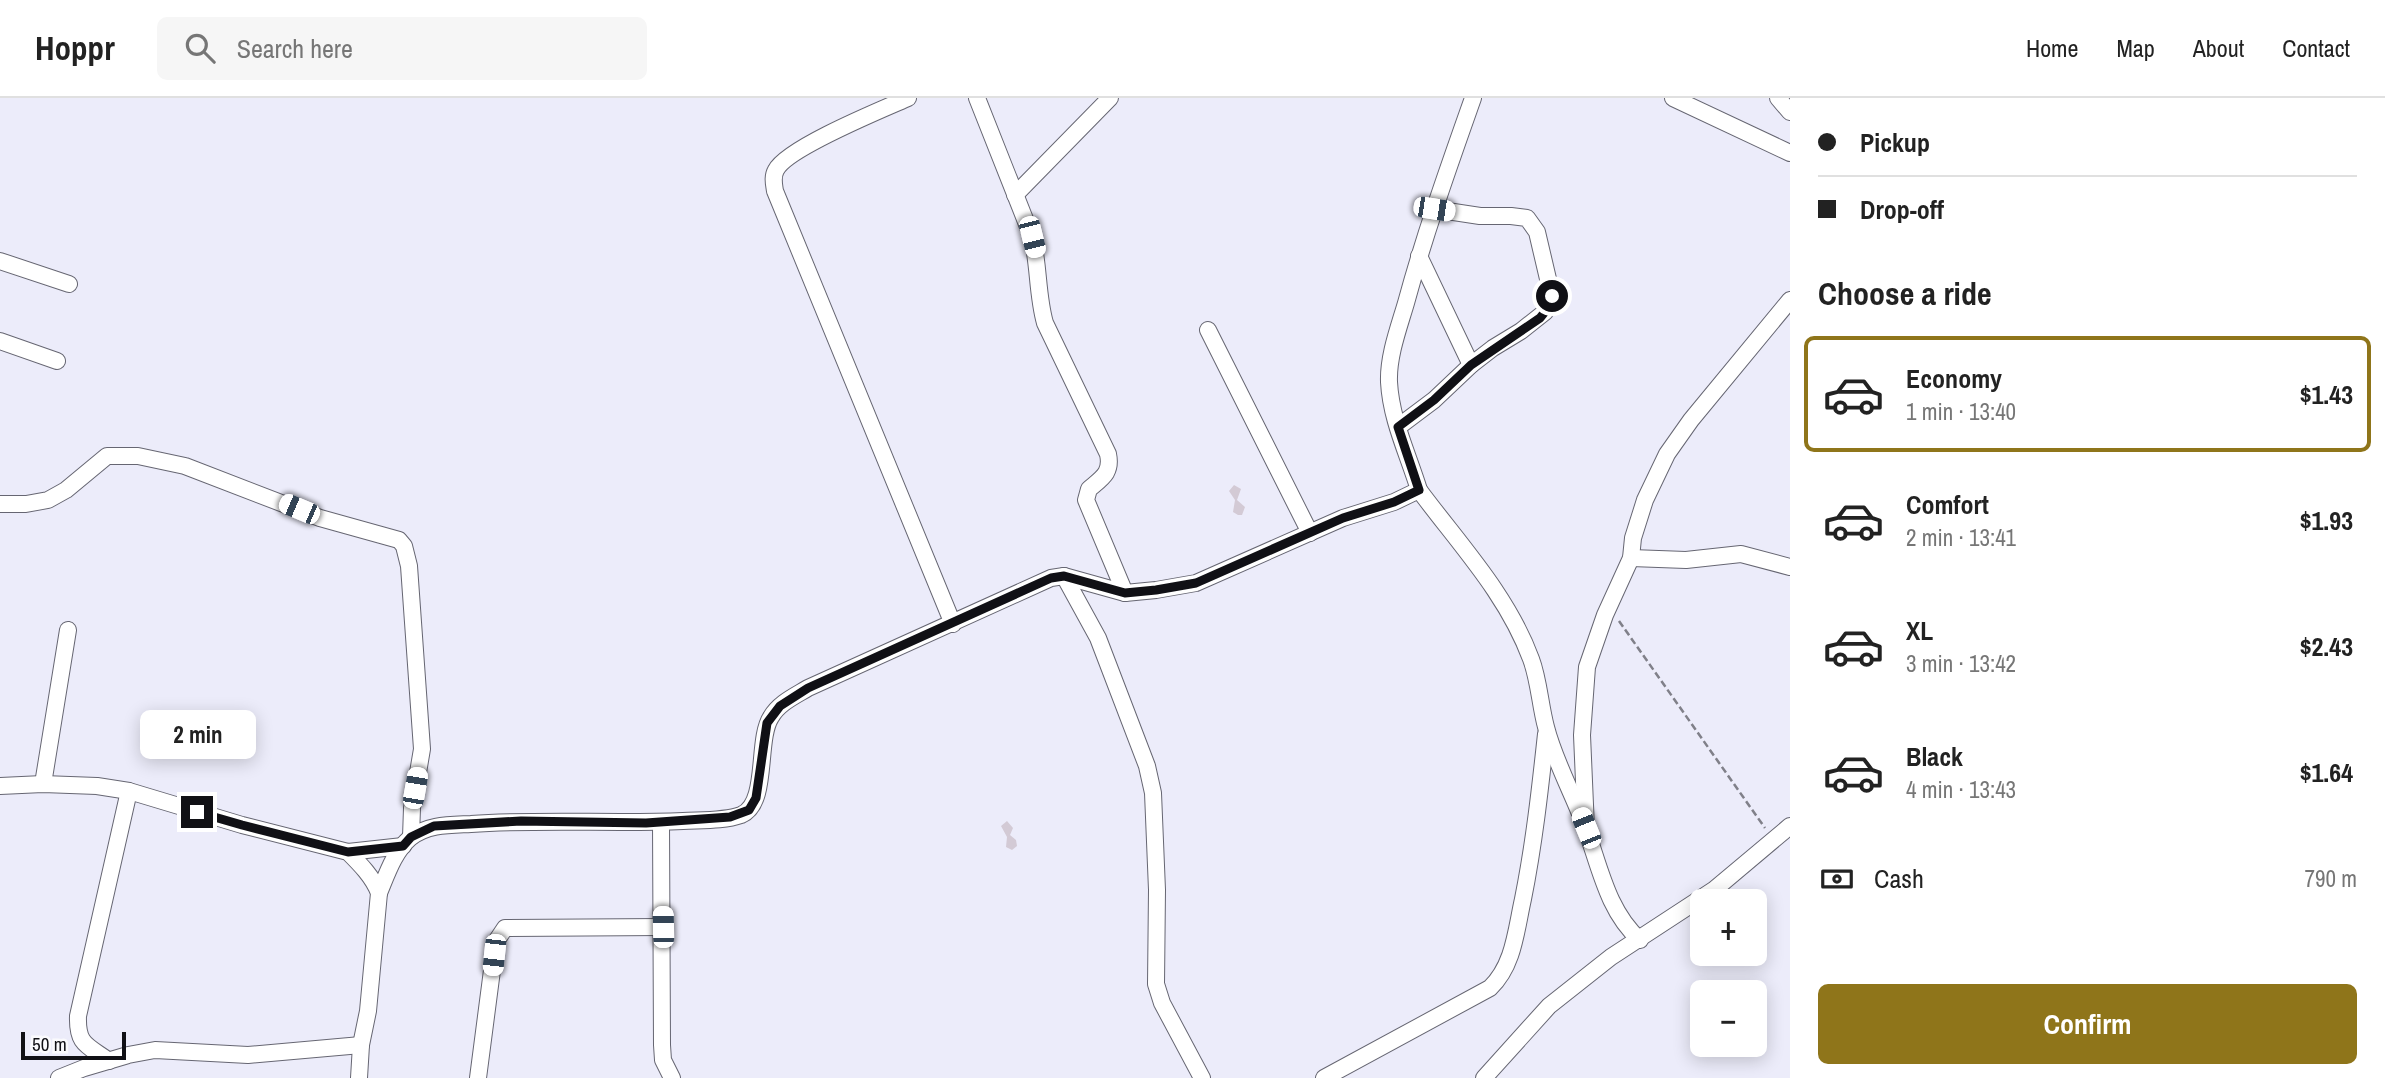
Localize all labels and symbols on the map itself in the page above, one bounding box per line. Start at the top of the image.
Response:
car [1412,195,1457,223]
car [1017,214,1048,260]
route start [1536,280,1568,312]
car [276,491,323,527]
callout: 2 min [139,710,255,760]
car [402,765,429,811]
route end [181,796,213,828]
car [1569,805,1604,851]
car [653,906,674,948]
car [482,933,507,977]
scale bar [21,1029,126,1061]

